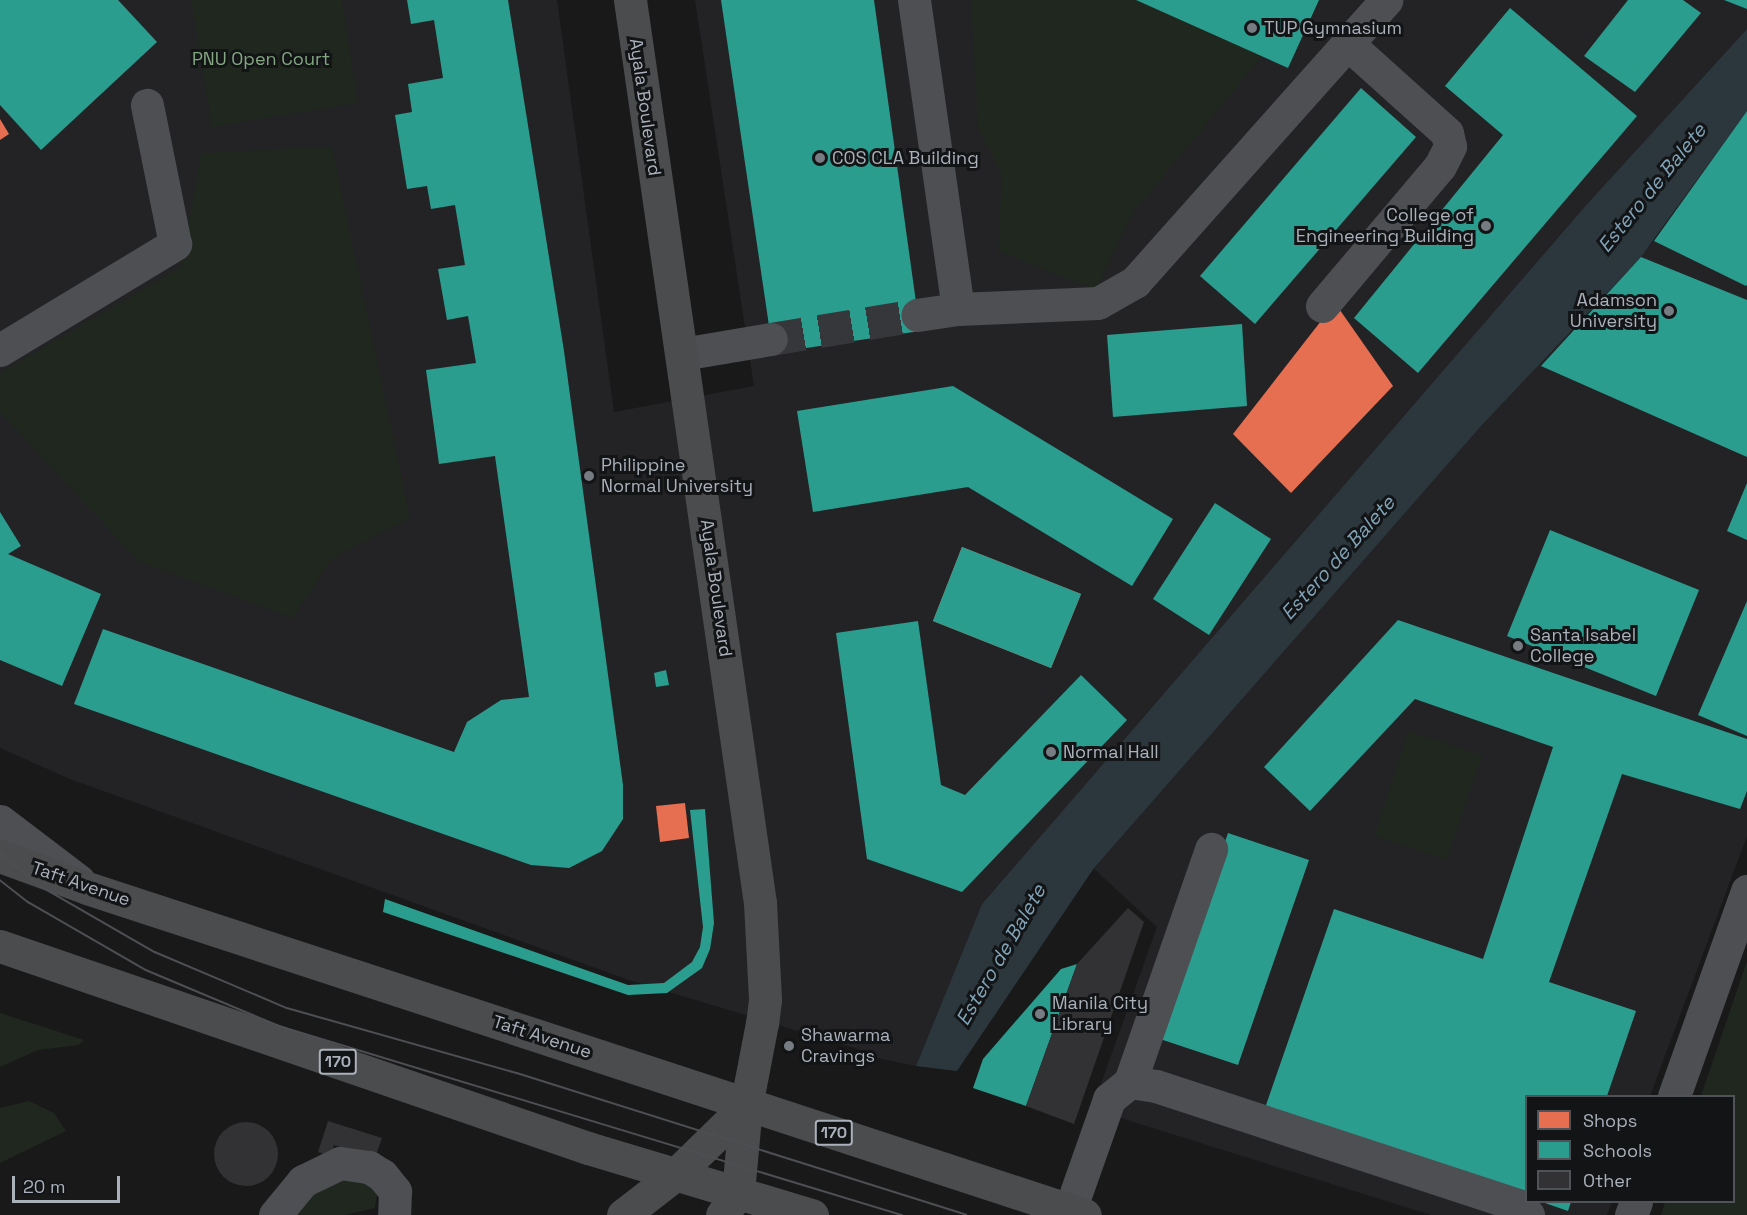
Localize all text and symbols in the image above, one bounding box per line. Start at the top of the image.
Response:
place label: TUP Gymnasium [1264,17,1402,39]
marker: TUP Gymnasium [1245,21,1259,35]
street label: Ayala Boulevard [625,37,665,177]
park label: PNU Open Court [192,48,330,70]
water label: Estero de Balete [1593,119,1711,257]
place label: COS CLA Building [832,147,979,169]
marker: COS CLA Building [813,151,827,165]
place label: College of Engineering Building [1296,205,1474,248]
marker: College of Engineering Building [1479,219,1493,233]
place label: Adamson University [1570,290,1657,332]
marker: Adamson University [1662,304,1676,318]
place label: Philippine Normal University [601,455,753,498]
marker: Philippine Normal University [582,469,596,483]
water label: Estero de Balete [1276,491,1400,625]
street label: Ayala Boulevard [696,518,736,658]
place label: Santa Isabel College [1530,625,1636,668]
marker: Santa Isabel College [1511,639,1525,653]
place label: Normal Hall [1063,741,1159,763]
marker: Normal Hall [1044,745,1058,759]
street label: Taft Avenue [29,857,133,911]
water label: Estero de Balete [951,880,1051,1030]
place label: Manila City Library [1052,993,1148,1036]
marker: Manila City Library [1033,1007,1047,1021]
street label: Taft Avenue [490,1011,594,1063]
place label: Shawarma Cravings [801,1025,890,1068]
marker: Shawarma Cravings [782,1039,796,1053]
road number: 170 [318,1049,358,1075]
legend [1525,1095,1735,1203]
text: Shops [1583,1109,1637,1132]
road number: 170 [814,1120,854,1146]
text: Schools [1583,1139,1652,1162]
scale bar [15,1164,123,1202]
text: Other [1583,1169,1632,1192]
text: 20 m [23,1175,66,1198]

